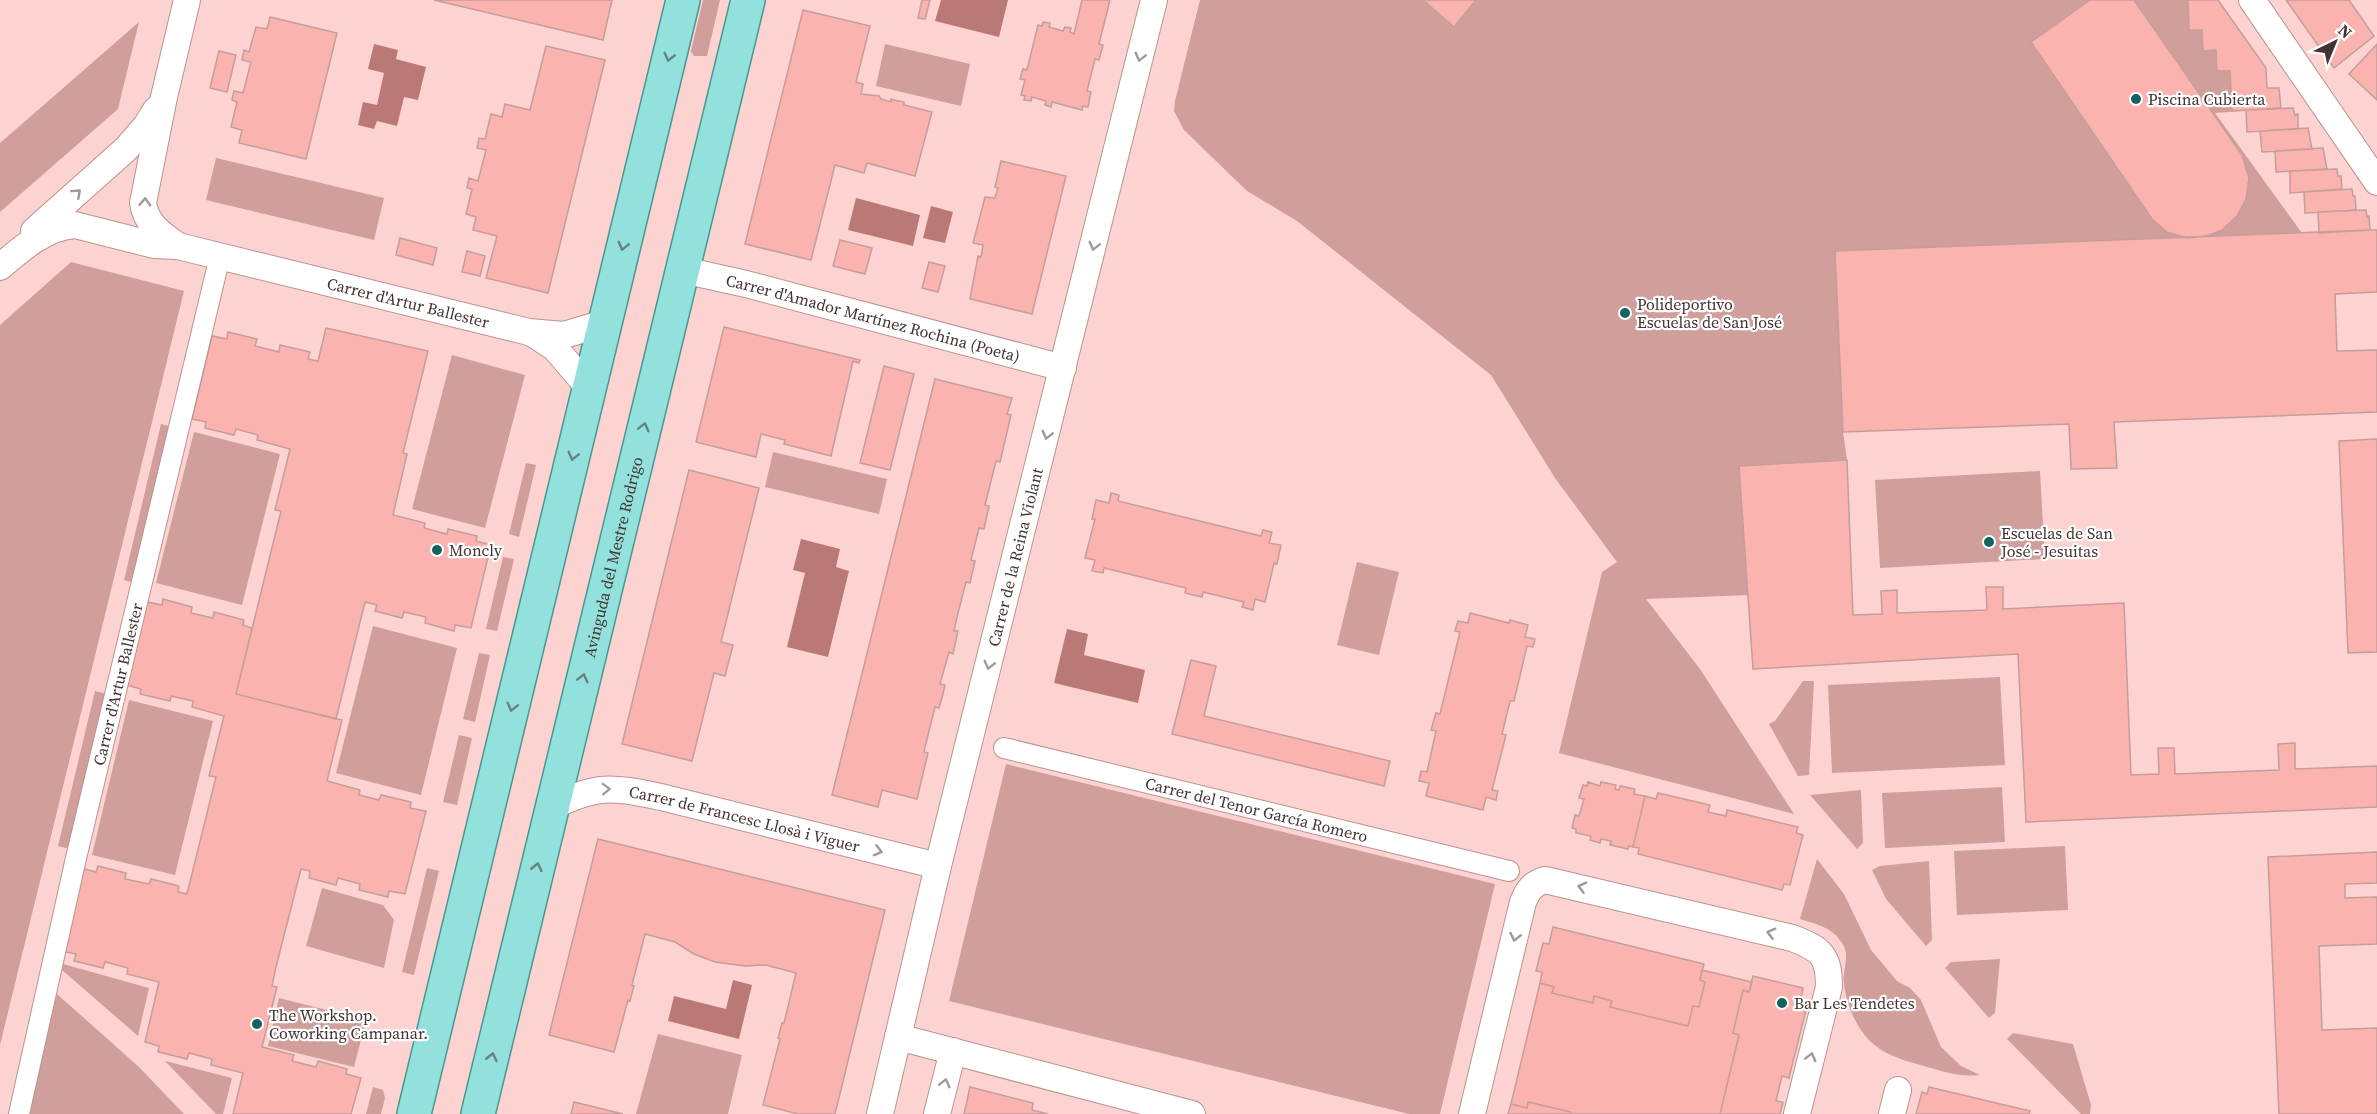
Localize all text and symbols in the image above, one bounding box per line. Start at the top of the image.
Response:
north arrow [2305,12,2365,72]
text: N [2333,19,2357,43]
one-way arrow [664,52,677,62]
one-way arrow [1135,52,1148,62]
place label: Piscina Cubierta [2148,88,2266,110]
marker: Piscina Cubierta [2129,92,2143,106]
one-way arrow [70,189,81,200]
one-way arrow [139,198,151,207]
one-way arrow [617,241,630,251]
one-way arrow [1088,241,1101,251]
street label: Carrer d'Amador Martínez Rochina (Poeta) [724,269,1023,367]
street label: Carrer d'Artur Ballester [325,272,492,333]
place label: Polideportivo Escuelas de San José [1637,293,1782,333]
marker: Polideportivo Escuelas de San José [1618,306,1632,320]
one-way arrow [637,422,650,432]
one-way arrow [1041,430,1054,440]
one-way arrow [567,451,580,461]
street label: Avinguda del Mestre Rodrigo [578,454,648,660]
street label: Carrer de la Reina Violant [982,465,1048,649]
place label: Escuelas de San José - Jesuitas [2000,522,2113,562]
marker: Escuelas de San José - Jesuitas [1982,535,1996,549]
place label: Moncly [449,539,503,561]
marker: Moncly [430,543,444,557]
street label: Carrer d'Artur Ballester [88,600,148,768]
one-way arrow [983,660,996,670]
one-way arrow [575,673,588,683]
one-way arrow [506,702,519,712]
street label: Carrer del Tenor García Romero [1143,772,1370,847]
street label: Carrer de Francesc Llosà i Viguer [627,780,862,857]
one-way arrow [602,783,611,796]
one-way arrow [873,844,883,857]
one-way arrow [529,863,542,873]
one-way arrow [1577,882,1587,895]
one-way arrow [1766,927,1776,940]
one-way arrow [1509,932,1522,942]
place label: Bar Les Tendetes [1794,992,1915,1014]
marker: Bar Les Tendetes [1775,996,1789,1010]
place label: The Workshop. Coworking Campanar. [269,1004,428,1044]
marker: The Workshop. Coworking Campanar. [250,1017,264,1031]
one-way arrow [484,1052,497,1062]
one-way arrow [1804,1052,1817,1062]
one-way arrow [938,1078,950,1088]

